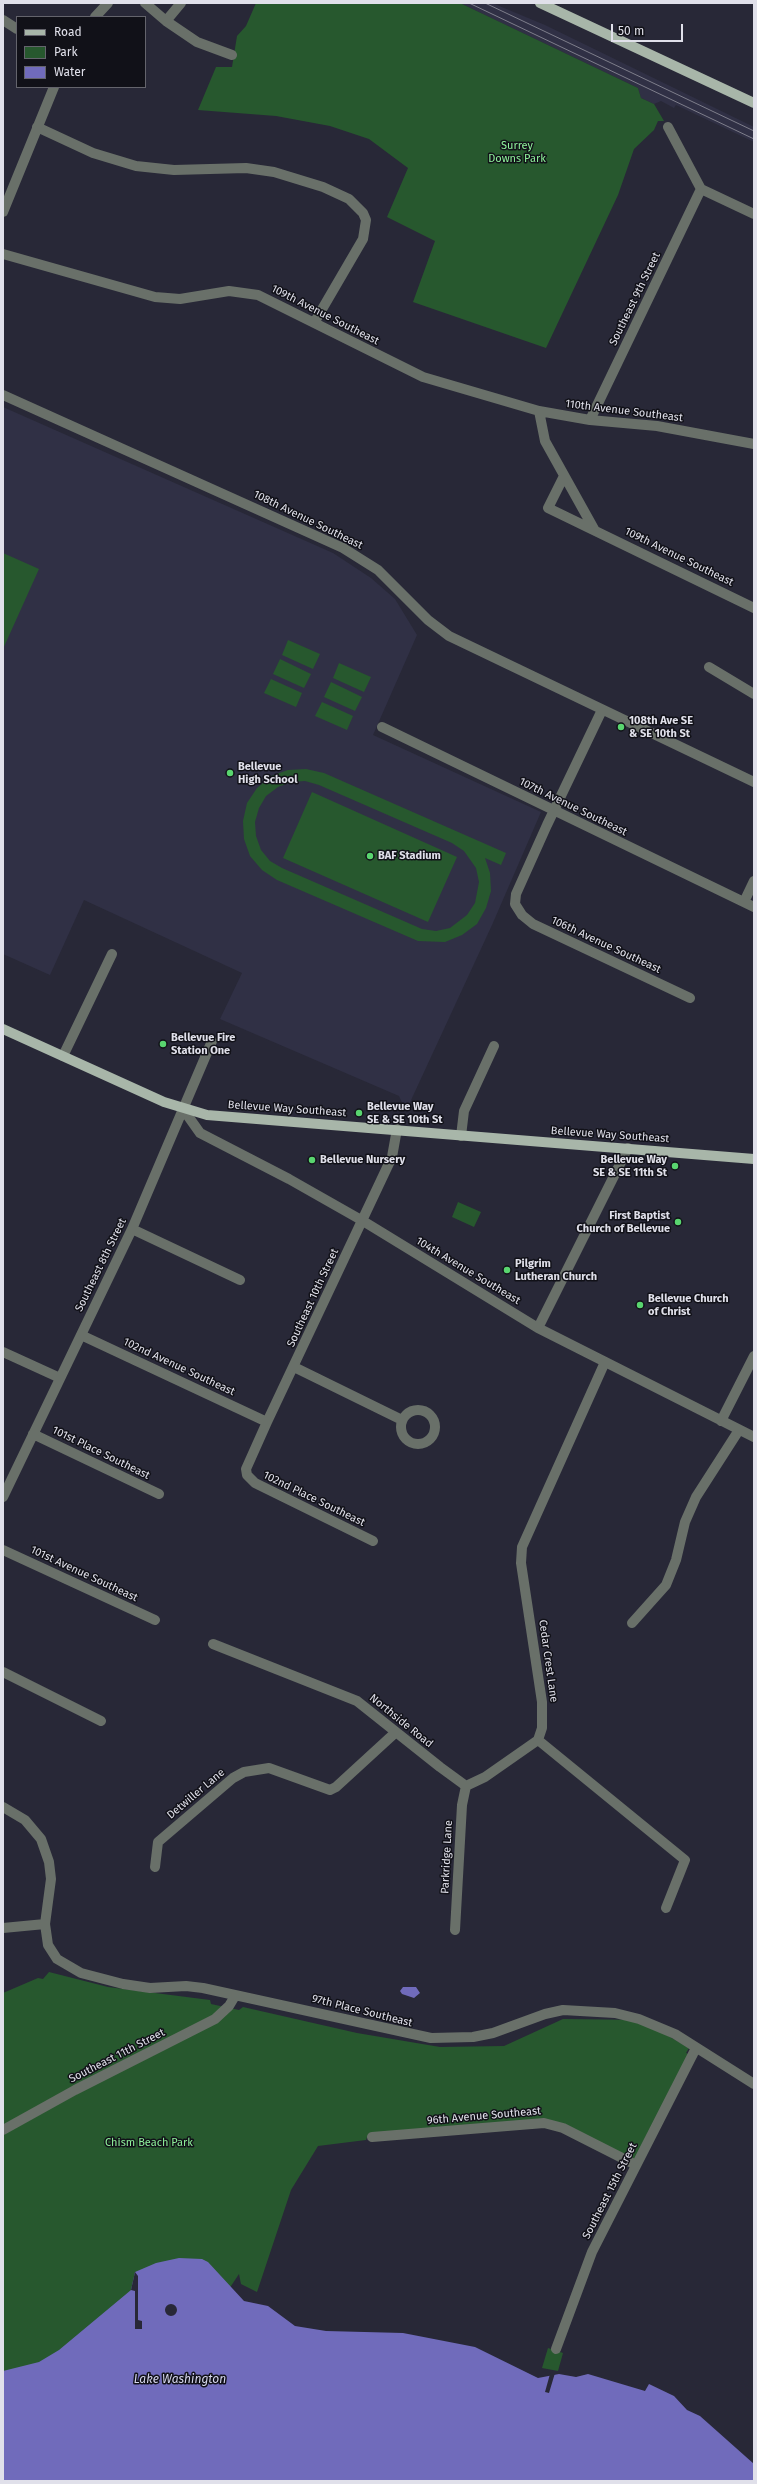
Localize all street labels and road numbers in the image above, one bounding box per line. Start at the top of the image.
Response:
street label: Southeast 9th Street [607,250,663,348]
street label: 109th Avenue Southeast [269,282,381,348]
street label: 110th Avenue Southeast [564,397,684,425]
street label: 108th Avenue Southeast [251,488,365,552]
street label: 109th Avenue Southeast [622,525,736,589]
street label: 107th Avenue Southeast [517,775,629,839]
street label: 106th Avenue Southeast [549,914,663,976]
street label: Bellevue Way Southeast [227,1098,347,1120]
street label: Bellevue Way Southeast [550,1124,670,1146]
street label: Southeast 8th Street [73,1216,129,1314]
street label: 104th Avenue Southeast [413,1235,523,1307]
street label: Southeast 10th Street [284,1247,342,1349]
street label: 102nd Avenue Southeast [121,1335,237,1399]
street label: 101st Place Southeast [50,1424,152,1482]
street label: 102nd Place Southeast [261,1469,367,1529]
street label: 101st Avenue Southeast [28,1543,140,1605]
street label: Cedar Crest Lane [536,1619,560,1703]
street label: Northside Road [367,1691,435,1751]
street label: Detwiller Lane [164,1766,228,1822]
street label: Parkridge Lane [438,1820,456,1894]
street label: 97th Place Southeast [310,1992,414,2030]
street label: Southeast 11th Street [67,2026,167,2086]
street label: 96th Avenue Southeast [426,2104,542,2128]
street label: Southeast 15th Street [580,2141,640,2241]

